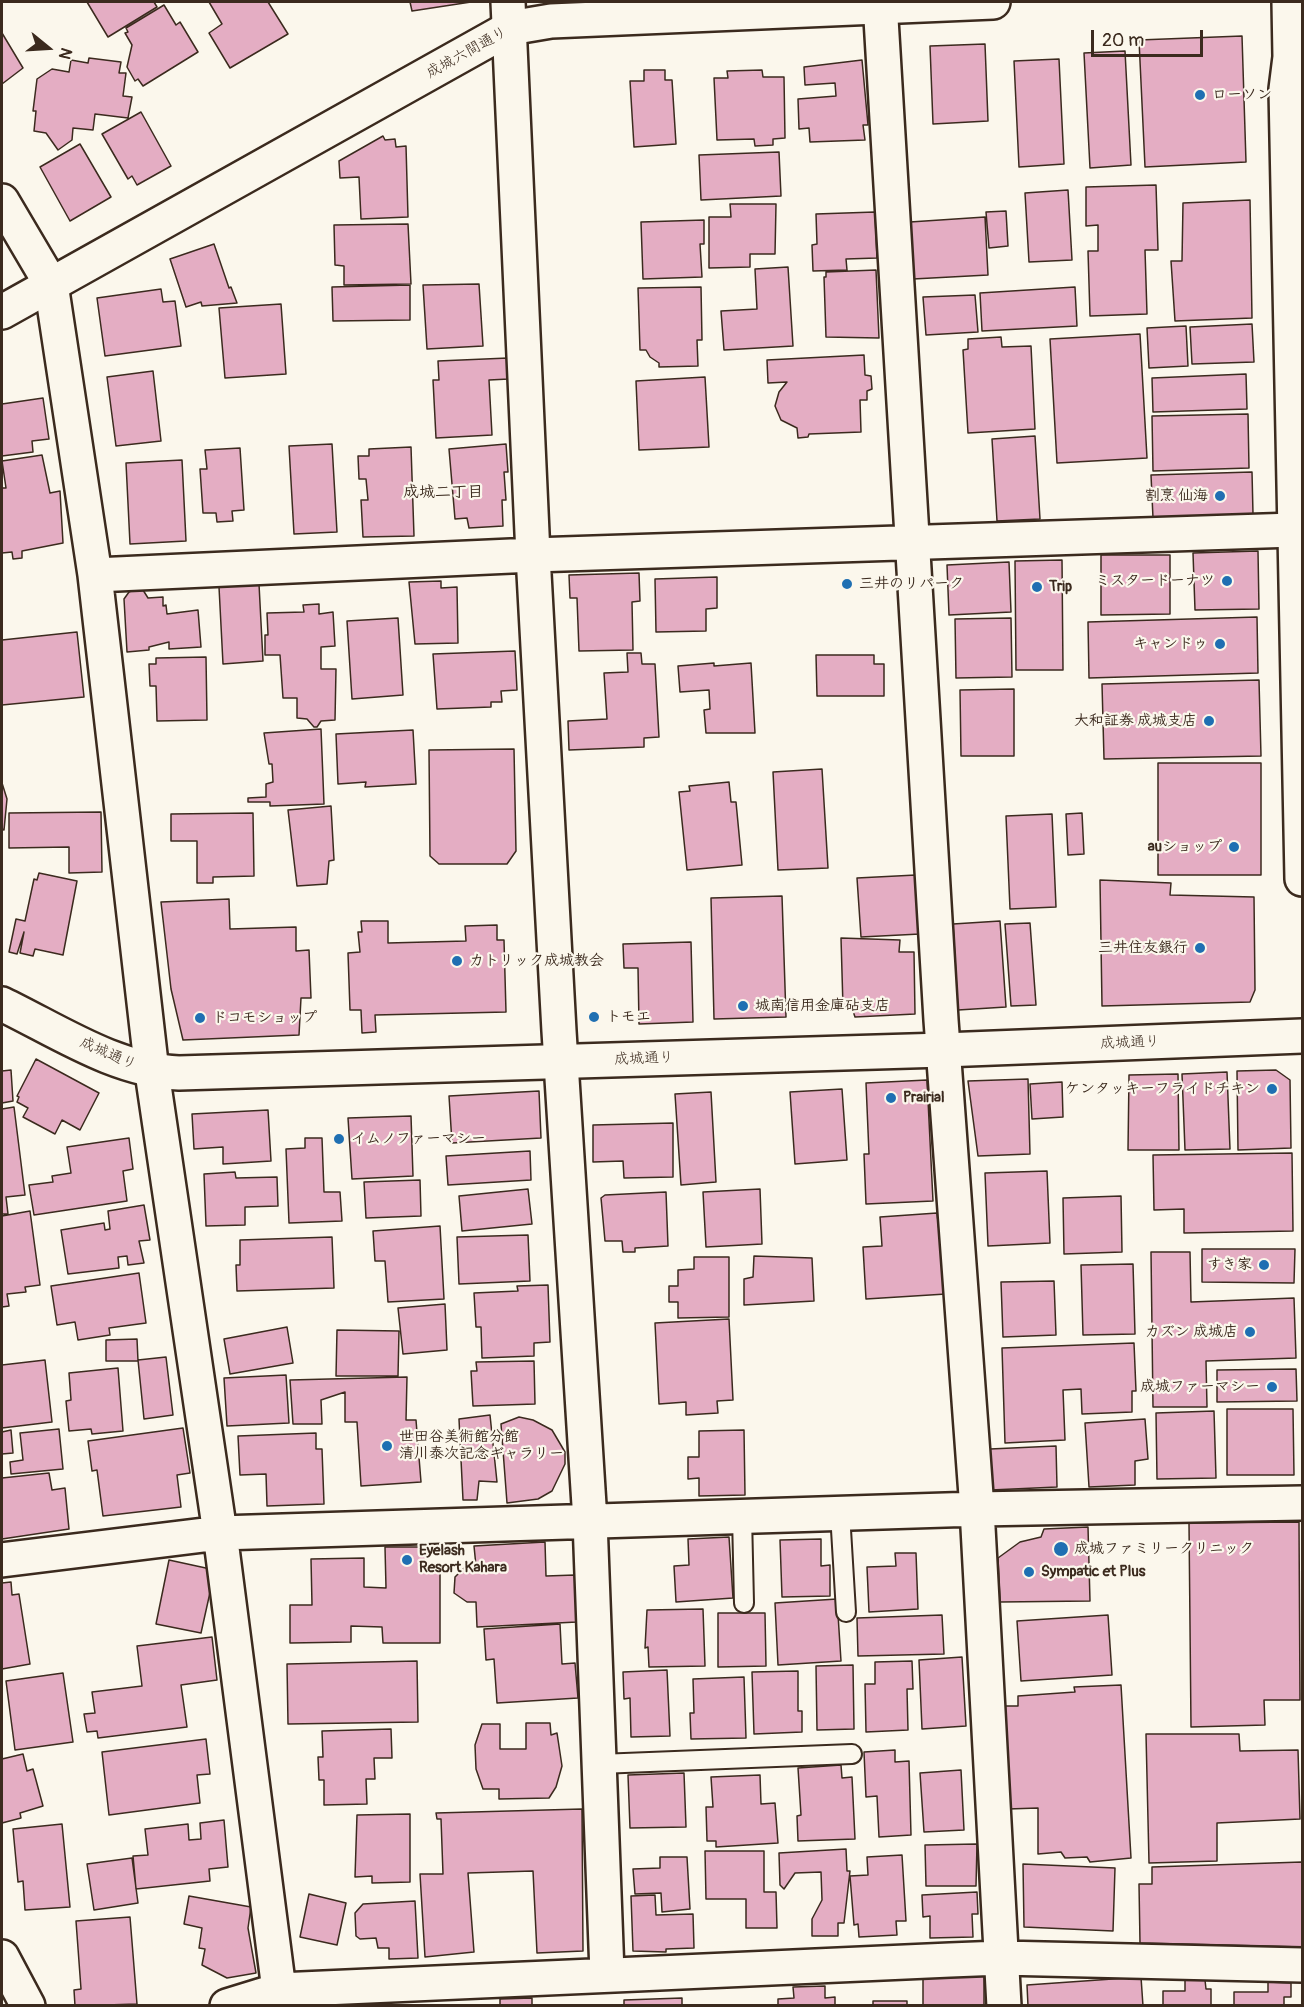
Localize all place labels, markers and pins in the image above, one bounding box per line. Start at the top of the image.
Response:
place label: ローソン [1212,86,1272,104]
marker: ローソン [1193,88,1207,102]
place label: 割烹 仙海 [1145,487,1208,505]
marker: 割烹 仙海 [1213,489,1227,503]
place label: ミスタードーナツ [1095,572,1215,590]
marker: ミスタードーナツ [1220,574,1234,588]
place label: 三井のリパーク [859,575,964,593]
marker: 三井のリパーク [840,577,854,591]
place label: Trip [1049,578,1072,596]
marker: Trip [1030,580,1044,594]
place label: キャンドゥ [1133,635,1208,653]
marker: キャンドゥ [1213,637,1227,651]
place label: 大和証券 成城支店 [1074,712,1197,730]
marker: 大和証券 成城支店 [1202,714,1216,728]
place label: auショップ [1148,838,1222,856]
marker: auショップ [1227,840,1241,854]
place label: 三井住友銀行 [1098,939,1188,957]
marker: 三井住友銀行 [1193,941,1207,955]
place label: カトリック成城教会 [469,952,604,970]
marker: カトリック成城教会 [450,954,464,968]
place label: 城南信用金庫砧支店 [755,997,890,1015]
marker: 城南信用金庫砧支店 [736,999,750,1013]
place label: トモエ [606,1008,651,1026]
place label: ドコモショップ [212,1009,317,1027]
marker: トモエ [587,1010,601,1024]
marker: ドコモショップ [193,1011,207,1025]
place label: ケンタッキーフライドチキン [1065,1080,1260,1098]
marker: ケンタッキーフライドチキン [1265,1082,1279,1096]
place label: Prairial [903,1089,945,1107]
marker: Prairial [884,1091,898,1105]
place label: イムノファーマシー [351,1130,486,1148]
marker: イムノファーマシー [332,1132,346,1146]
place label: すき家 [1207,1256,1252,1274]
marker: すき家 [1257,1258,1271,1272]
place label: カズン 成城店 [1145,1323,1238,1341]
marker: カズン 成城店 [1243,1325,1257,1339]
place label: 成城ファーマシー [1140,1378,1260,1396]
marker: 成城ファーマシー [1265,1380,1279,1394]
place label: 世田谷美術館分館 清川泰次記念ギャラリー [399,1428,564,1463]
marker: 世田谷美術館分館 清川泰次記念ギャラリー [380,1439,394,1453]
marker: 成城ファミリークリニック [1052,1540,1070,1558]
place label: 成城ファミリークリニック [1074,1540,1254,1558]
place label: Eyelash Resort Kahara [419,1542,507,1577]
marker: Eyelash Resort Kahara [400,1553,414,1567]
place label: Sympatic et Plus [1041,1563,1145,1581]
marker: Sympatic et Plus [1022,1565,1036,1579]

